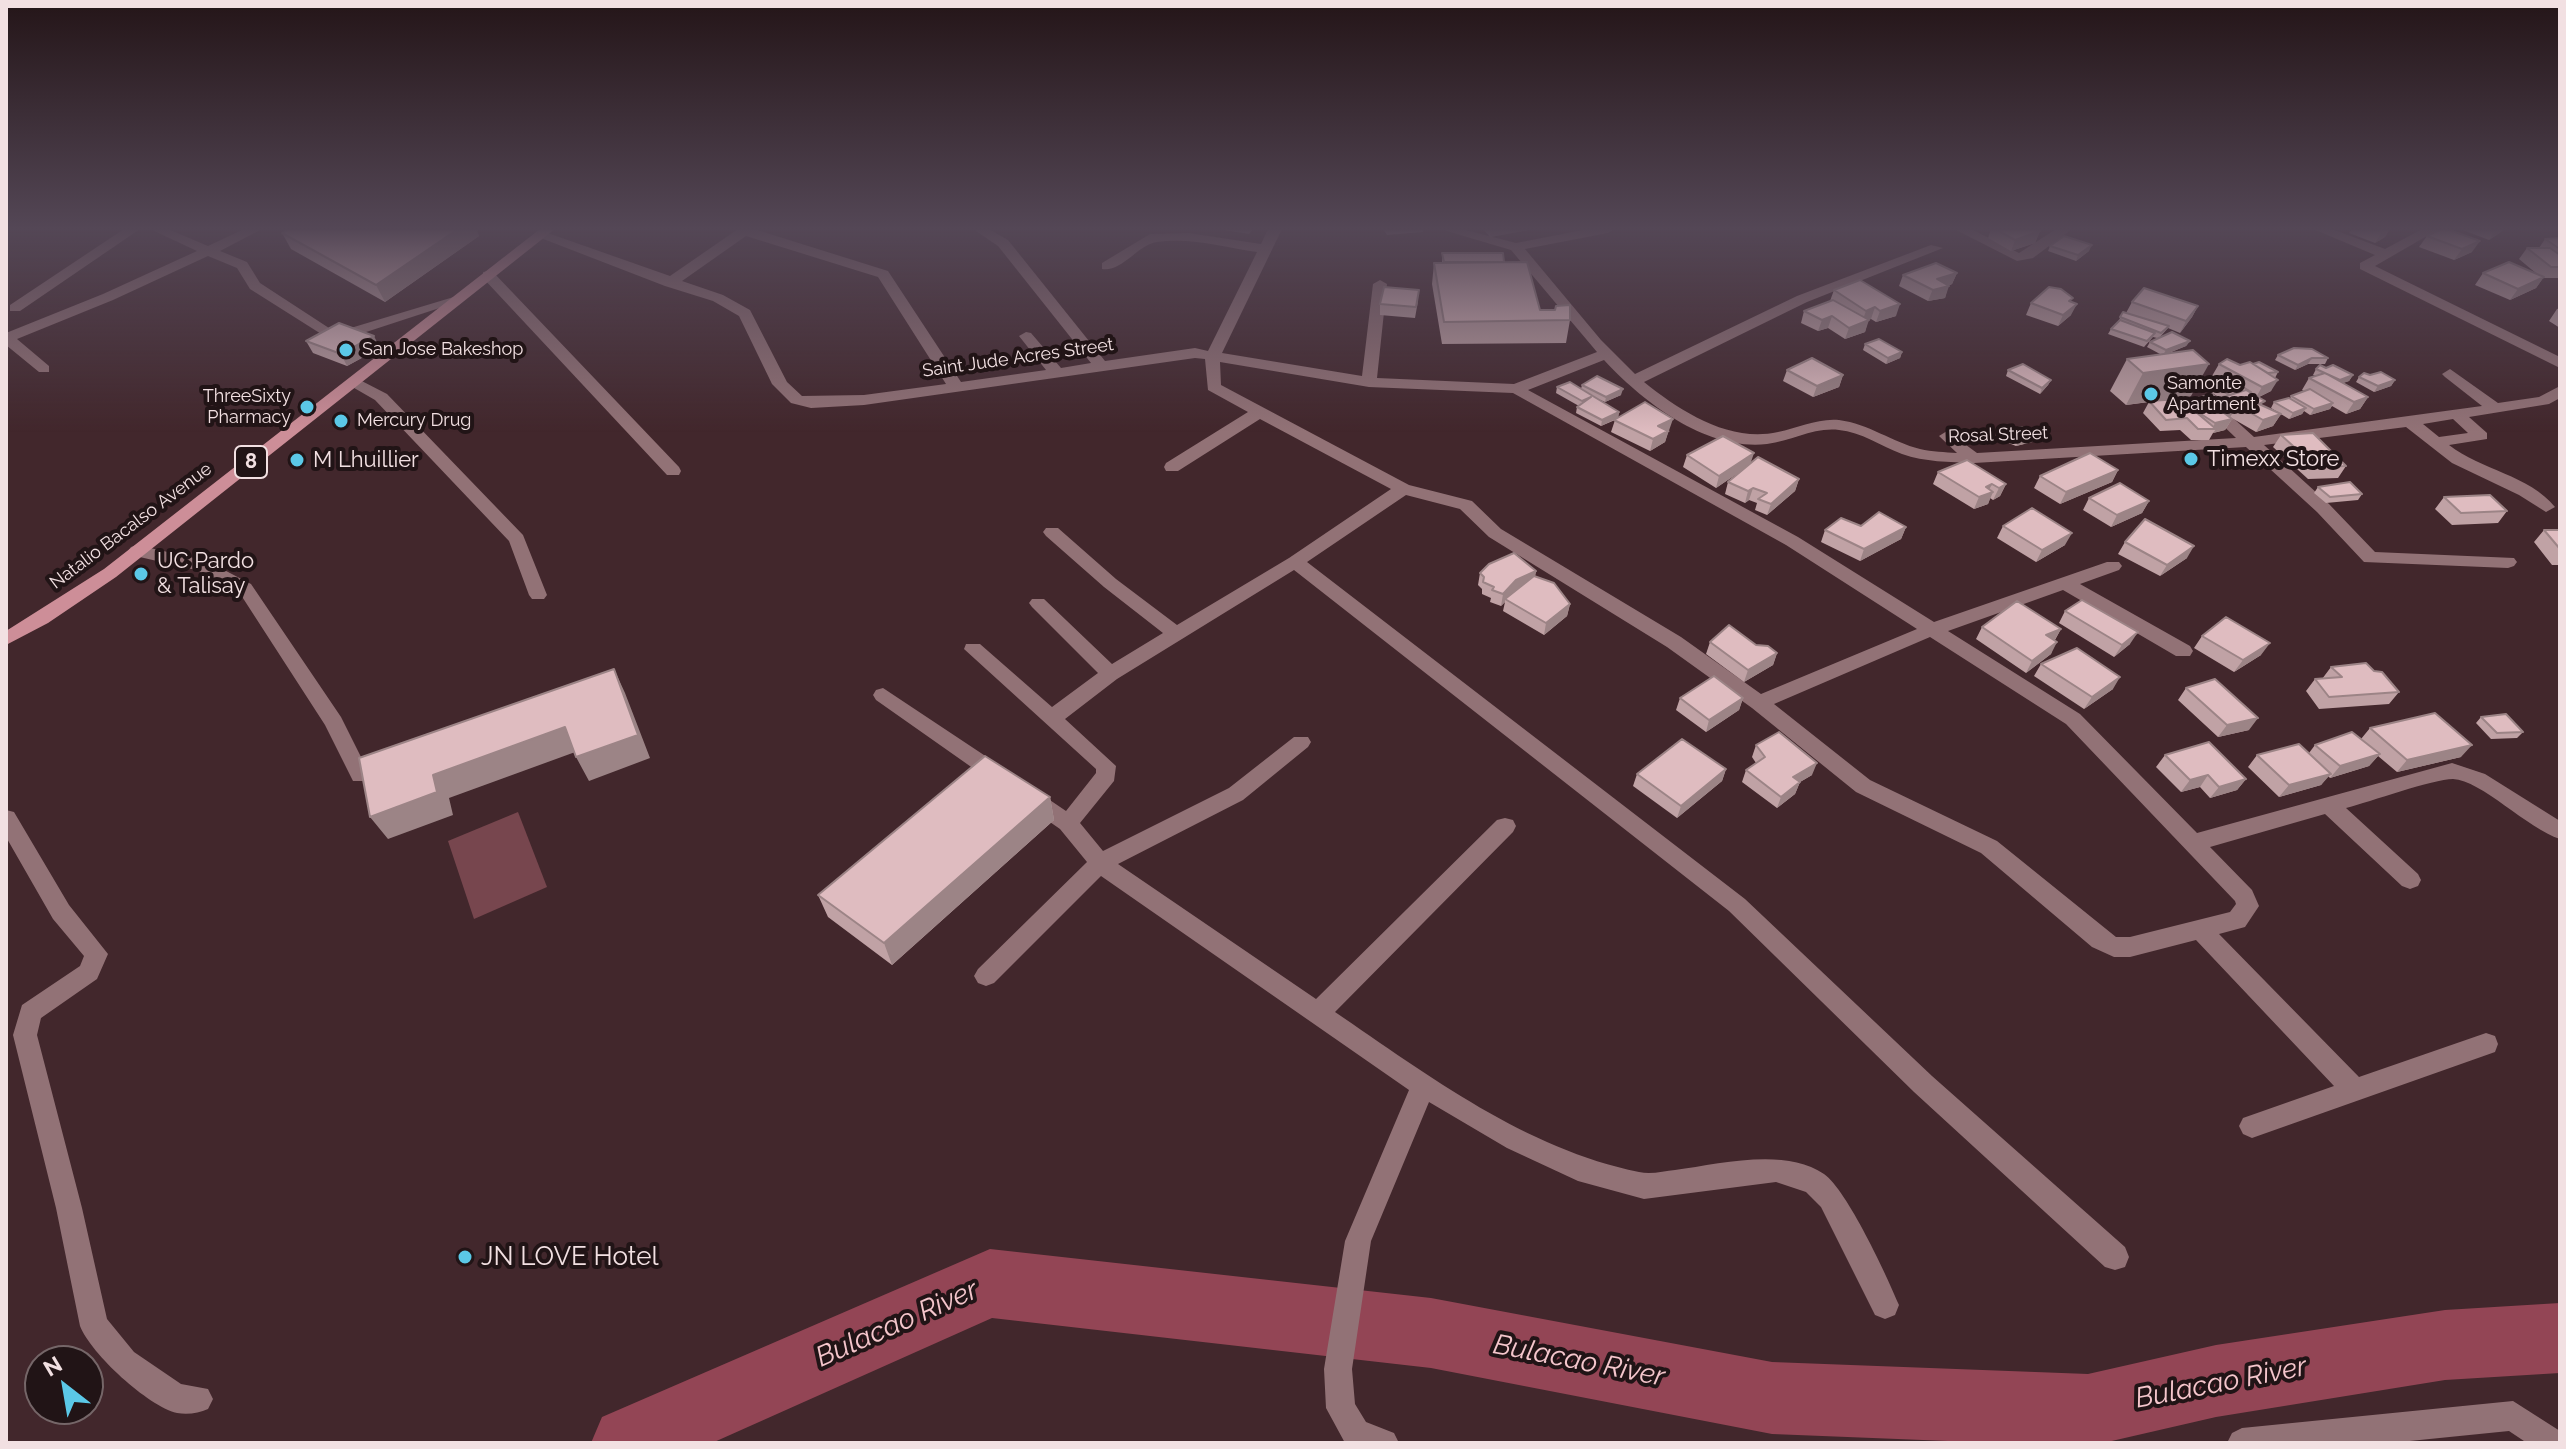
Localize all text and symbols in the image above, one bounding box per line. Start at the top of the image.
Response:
street label: Saint Jude Acres Street [921,334,1115,382]
place label: San Jose Bakeshop [362,339,523,361]
marker: San Jose Bakeshop [337,341,355,359]
place label: Samonte Apartment [2167,373,2256,416]
marker: Samonte Apartment [2142,385,2160,403]
place label: ThreeSixty Pharmacy [203,386,291,428]
marker: ThreeSixty Pharmacy [298,398,316,416]
place label: Mercury Drug [357,410,471,432]
marker: Mercury Drug [332,412,350,430]
street label: Rosal Street [1948,422,2048,448]
road number: 8 [235,446,267,478]
place label: Timexx Store [2207,446,2339,472]
place label: M Lhuillier [313,447,419,473]
marker: Timexx Store [2182,450,2200,468]
marker: M Lhuillier [288,451,306,469]
street label: Natalio Bacalso Avenue [46,458,216,594]
place label: UC Pardo & Talisay [157,548,254,600]
marker: UC Pardo & Talisay [132,565,150,583]
place label: JN LOVE Hotel [481,1241,659,1273]
marker: JN LOVE Hotel [456,1248,474,1266]
water label: Bulacao River [811,1273,983,1375]
water label: Bulacao River [1490,1328,1668,1394]
north arrow [24,1345,104,1425]
water label: Bulacao River [2132,1350,2310,1416]
text: N [39,1351,67,1382]

